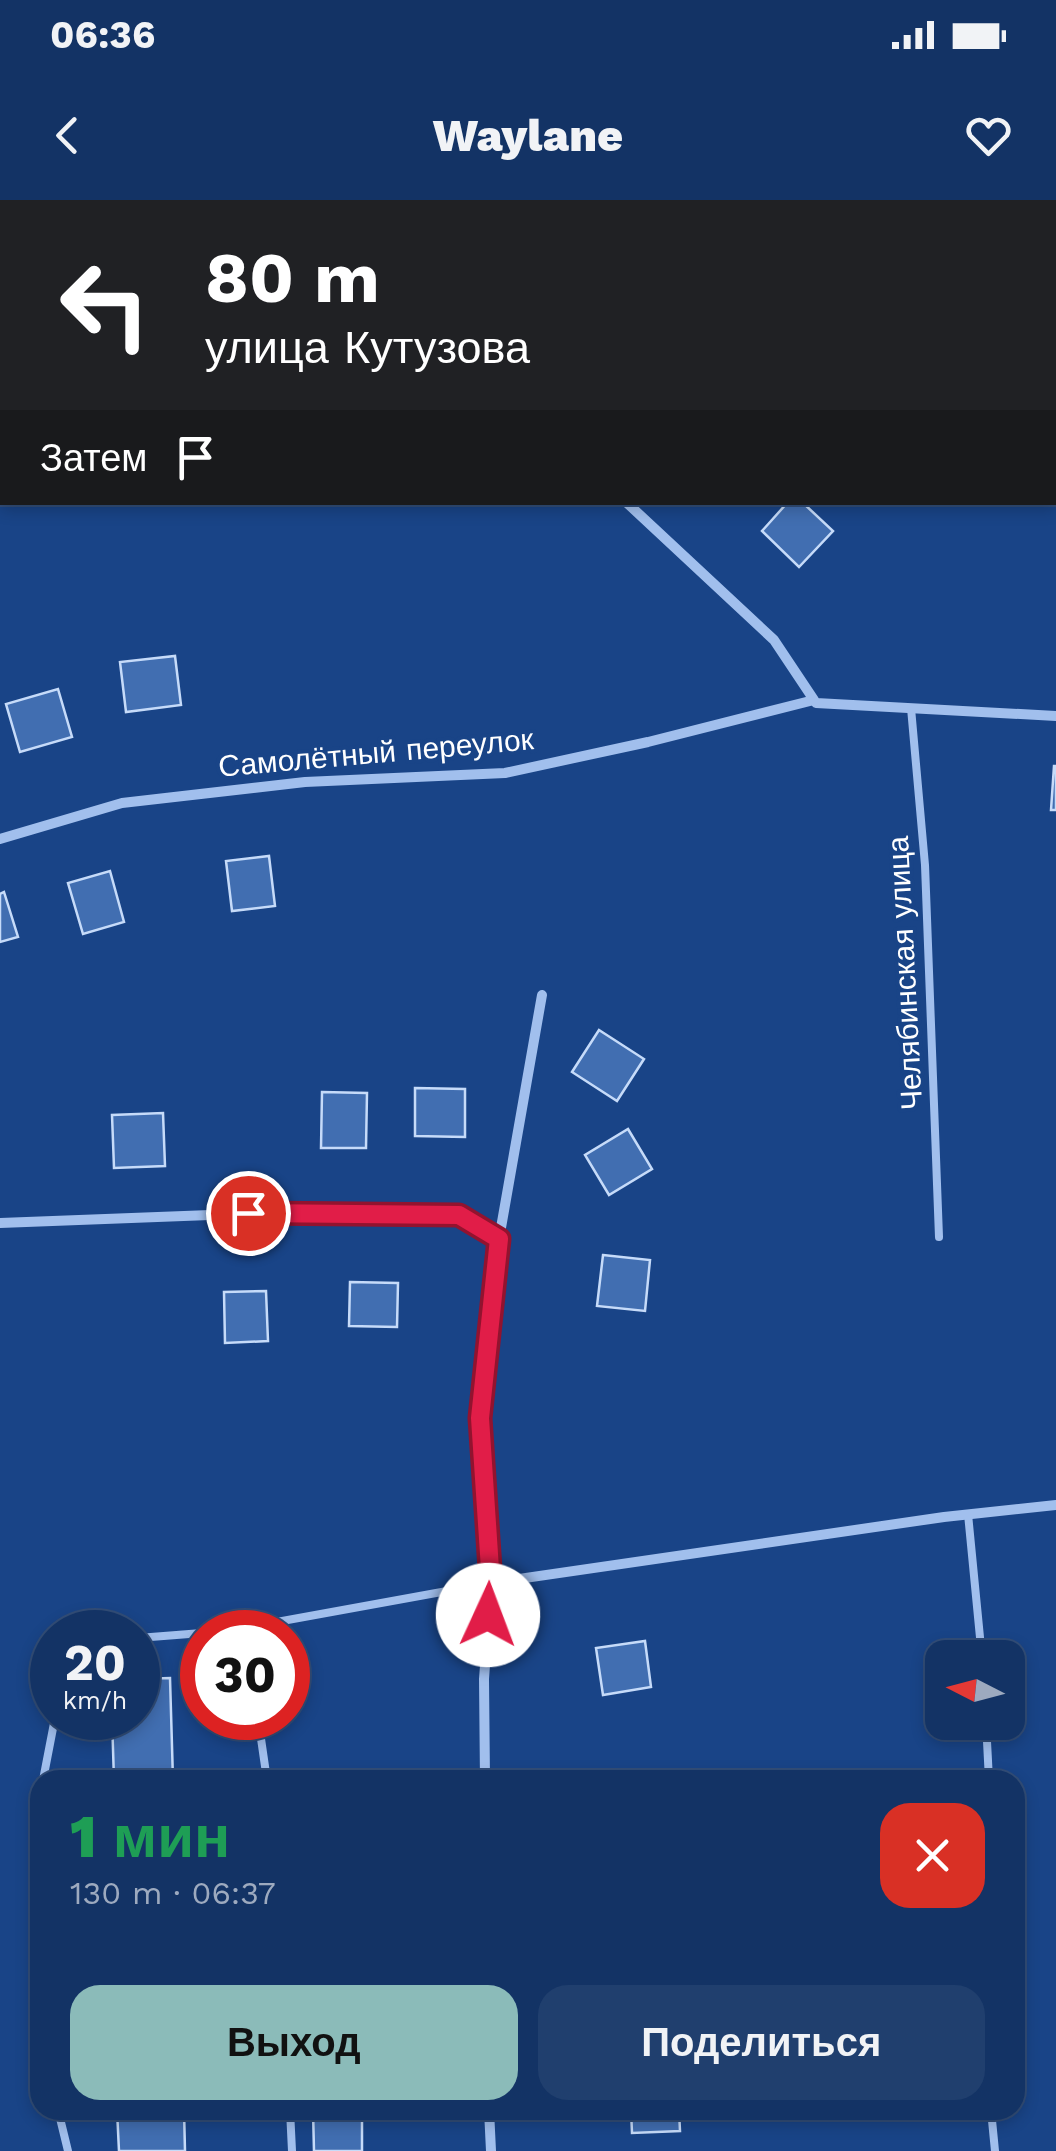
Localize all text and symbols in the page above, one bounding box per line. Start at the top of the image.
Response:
text: 06:36 [50,13,155,57]
icon: back [40,108,95,163]
icon: heart [961,108,1016,163]
text: Waylane [433,109,623,162]
text: 80 m [205,237,380,319]
icon: left [40,240,170,370]
text: улица Кутузова [205,321,530,374]
icon: arrive [168,430,223,485]
text: Затем [40,436,148,480]
street label: Самолётный переулок [217,721,536,784]
street label: Челябинская улица [880,835,929,1111]
pin [206,1171,291,1256]
icon: arrive [221,1186,276,1241]
position arrow [436,1563,540,1667]
speed limit sign: 30 [180,1610,310,1740]
text: 20 [64,1633,126,1692]
north arrow [925,1640,1025,1740]
map controls [925,1640,1025,1740]
text: km/h [63,1686,127,1715]
text: 1 мин [70,1801,230,1872]
button: close [880,1803,985,1908]
text: 130 m · 06:37 [70,1874,276,1912]
button: Выход [70,1985,518,2100]
button: Поделиться [538,1985,985,2100]

